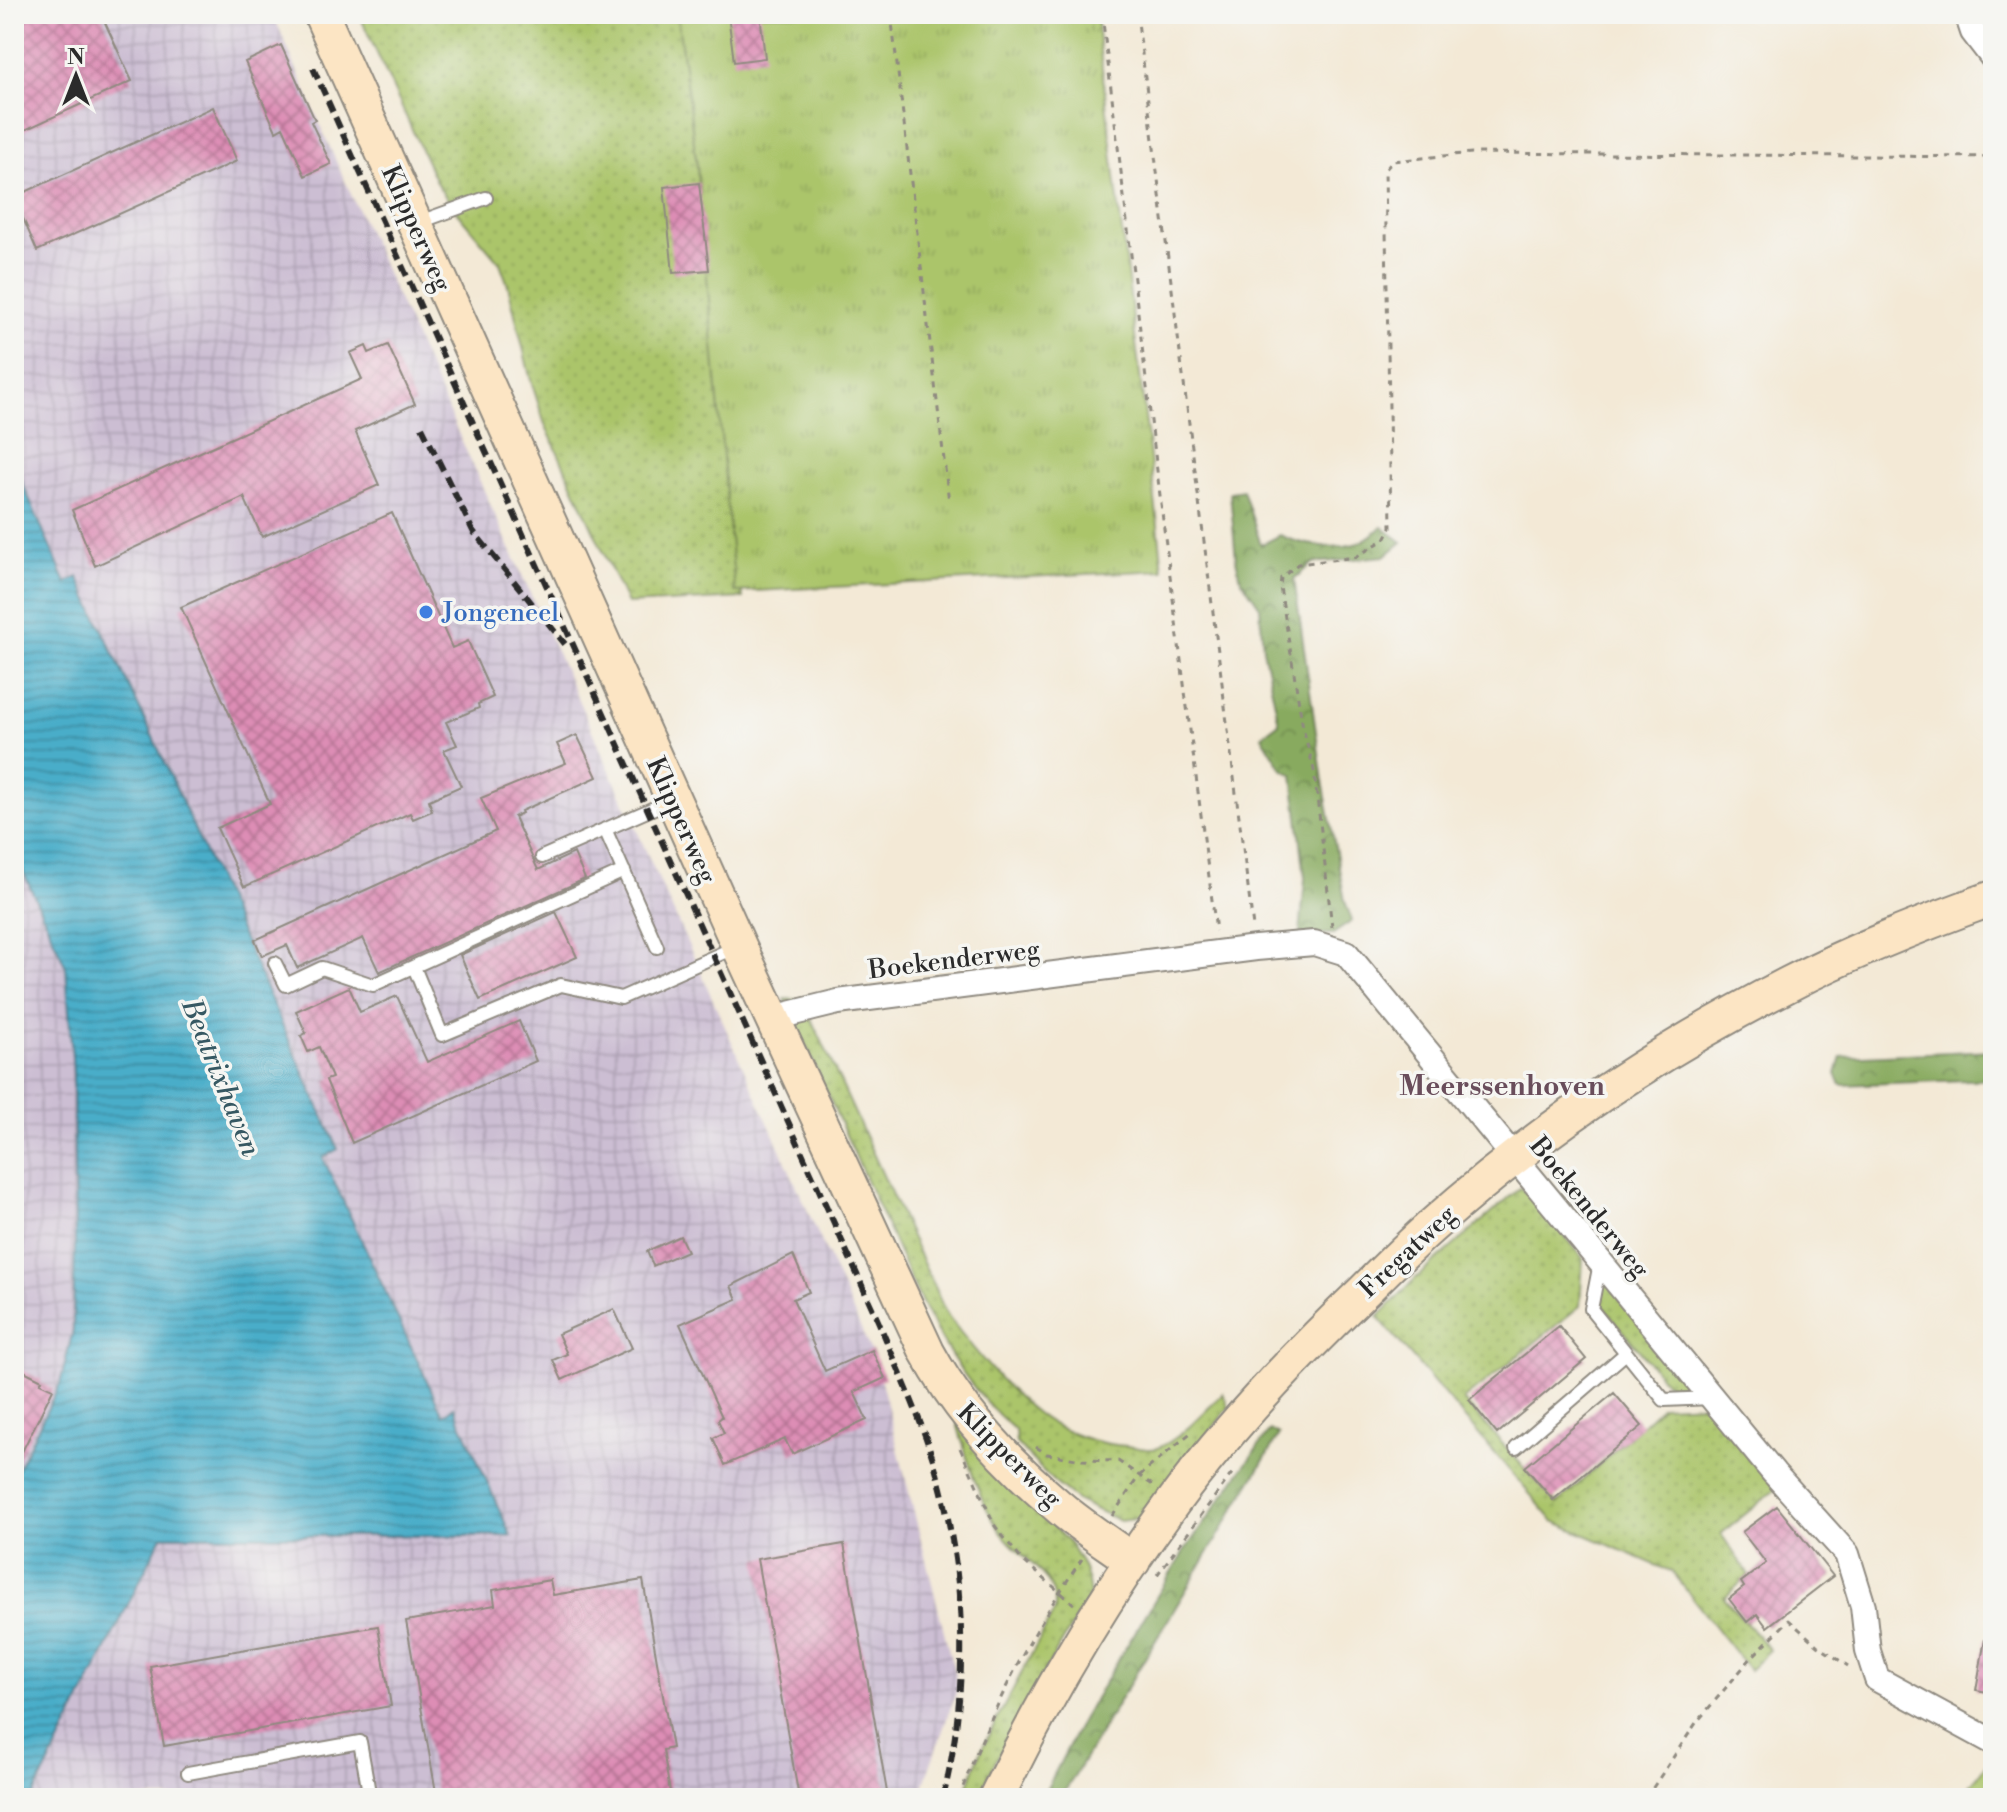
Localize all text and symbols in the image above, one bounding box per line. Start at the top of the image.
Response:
north arrow [36,36,116,116]
text: N [67,44,85,71]
street label: Klipperweg [374,160,458,297]
place label: Jongeneel [441,597,559,629]
marker: Jongeneel [417,603,435,621]
street label: Klipperweg [639,752,723,889]
street label: Boekenderweg [866,934,1042,987]
water label: Beatrixhaven [173,993,268,1162]
district label: Meerssenhoven [1399,1069,1605,1104]
street label: Boekenderweg [1522,1130,1656,1285]
street label: Fregatweg [1352,1198,1463,1305]
street label: Klipperweg [950,1397,1069,1515]

